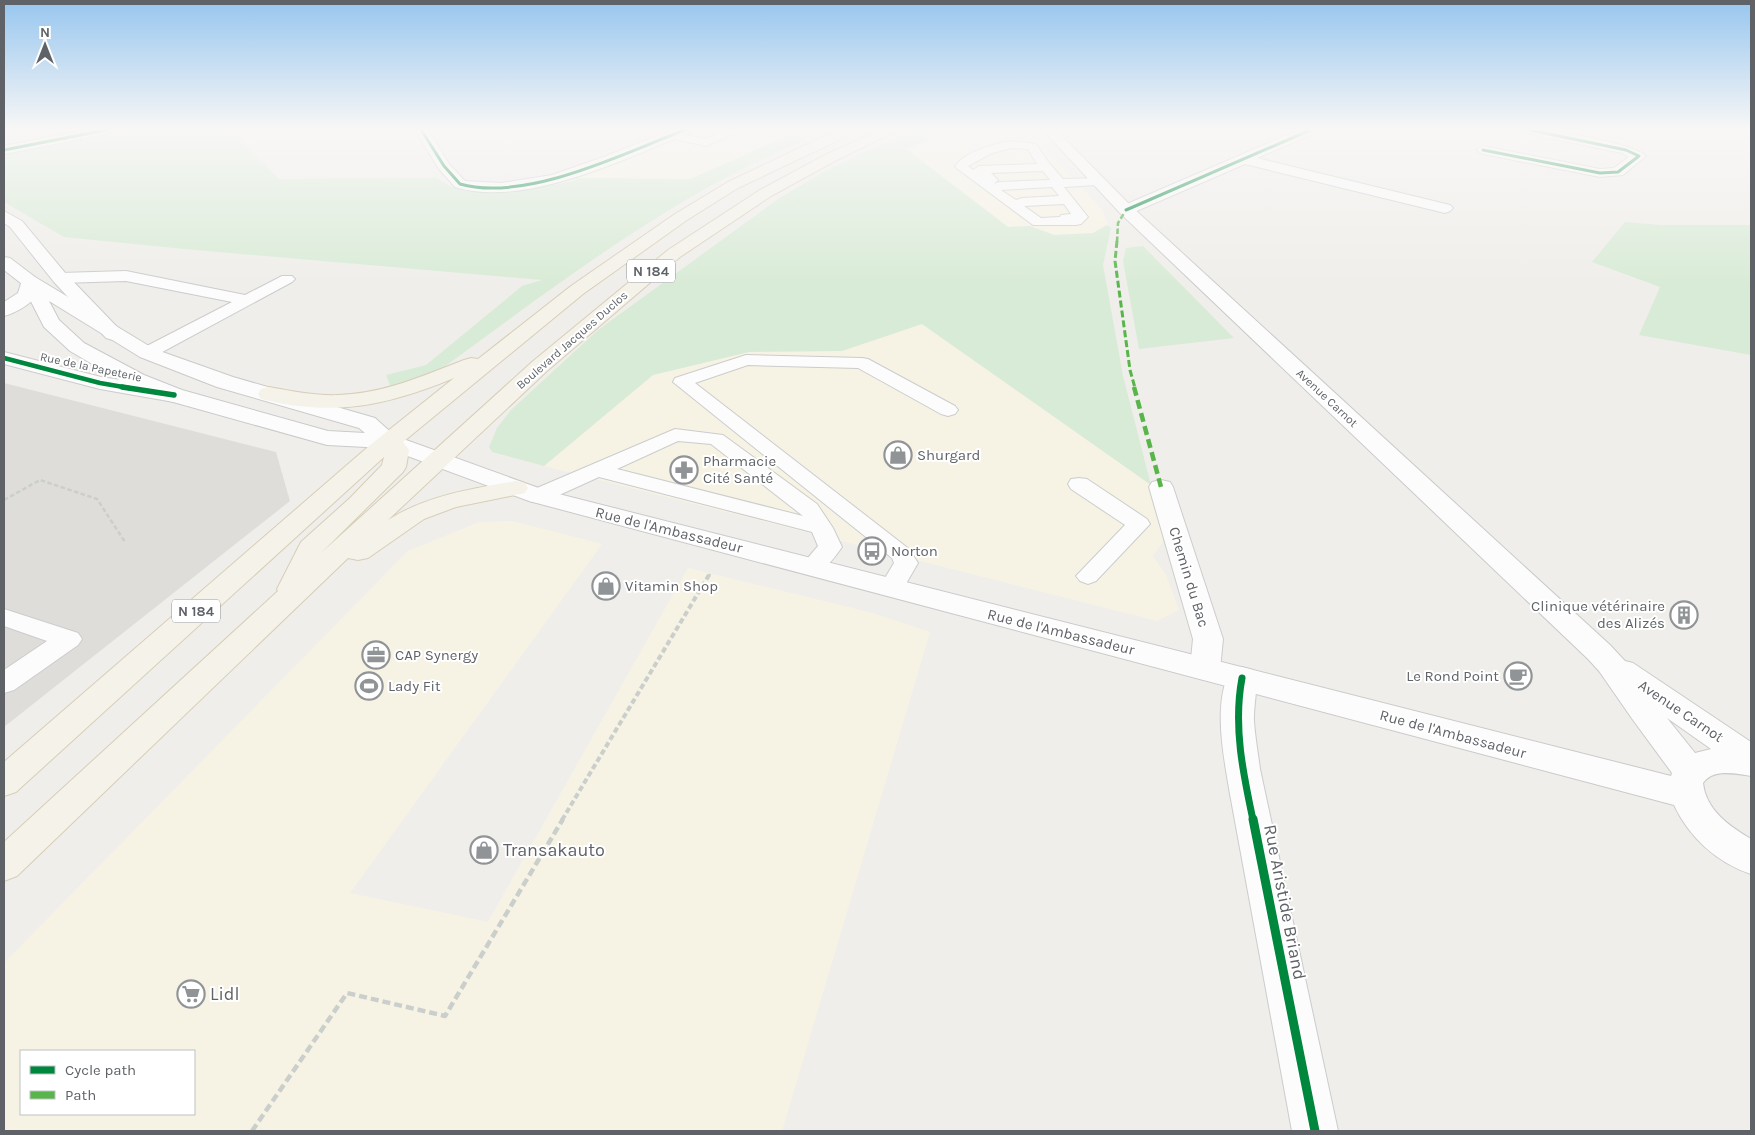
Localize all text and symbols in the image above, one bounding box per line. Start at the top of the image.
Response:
north arrow [20,20,70,70]
text: N [40,24,50,41]
road number: N 184 [627,260,675,282]
street label: Boulevard Jacques Duclos [514,288,630,392]
street label: Rue de la Papeterie [39,349,143,385]
street label: Avenue Carnot [1293,366,1361,430]
shop icon: Shurgard [883,440,913,470]
place label: Shurgard [917,446,980,464]
place label: Pharmacie Cité Santé [703,452,776,487]
pharmacy icon: Pharmacie Cité Santé [669,455,699,485]
street label: Rue de l'Ambassadeur [594,503,745,557]
street label: Chemin du Bac [1165,525,1213,629]
bus stop icon: Norton [857,536,887,566]
place label: Norton [891,542,938,560]
shop icon: Vitamin Shop [591,571,621,601]
place label: Vitamin Shop [625,577,718,595]
place label: Clinique vétérinaire des Alizés [1531,597,1665,632]
road number: N 184 [172,600,220,622]
building icon: Clinique vétérinaire des Alizés [1669,600,1699,630]
street label: Rue de l'Ambassadeur [986,605,1137,659]
office icon: CAP Synergy [361,640,391,670]
place label: CAP Synergy [395,646,478,664]
cafe icon: Le Rond Point [1503,661,1533,691]
place label: Le Rond Point [1406,667,1499,685]
sports icon: Lady Fit [354,671,384,701]
street label: Avenue Carnot [1635,676,1727,746]
place label: Lady Fit [388,677,441,695]
street label: Rue de l'Ambassadeur [1378,706,1529,762]
street label: Rue Aristide Briand [1259,822,1311,982]
shop icon: Transakauto [469,835,499,865]
place label: Transakauto [503,839,605,861]
supermarket icon: Lidl [176,979,206,1009]
place label: Lidl [210,983,239,1005]
legend [20,1050,195,1115]
text: Cycle path [65,1061,136,1079]
text: Path [65,1086,96,1104]

